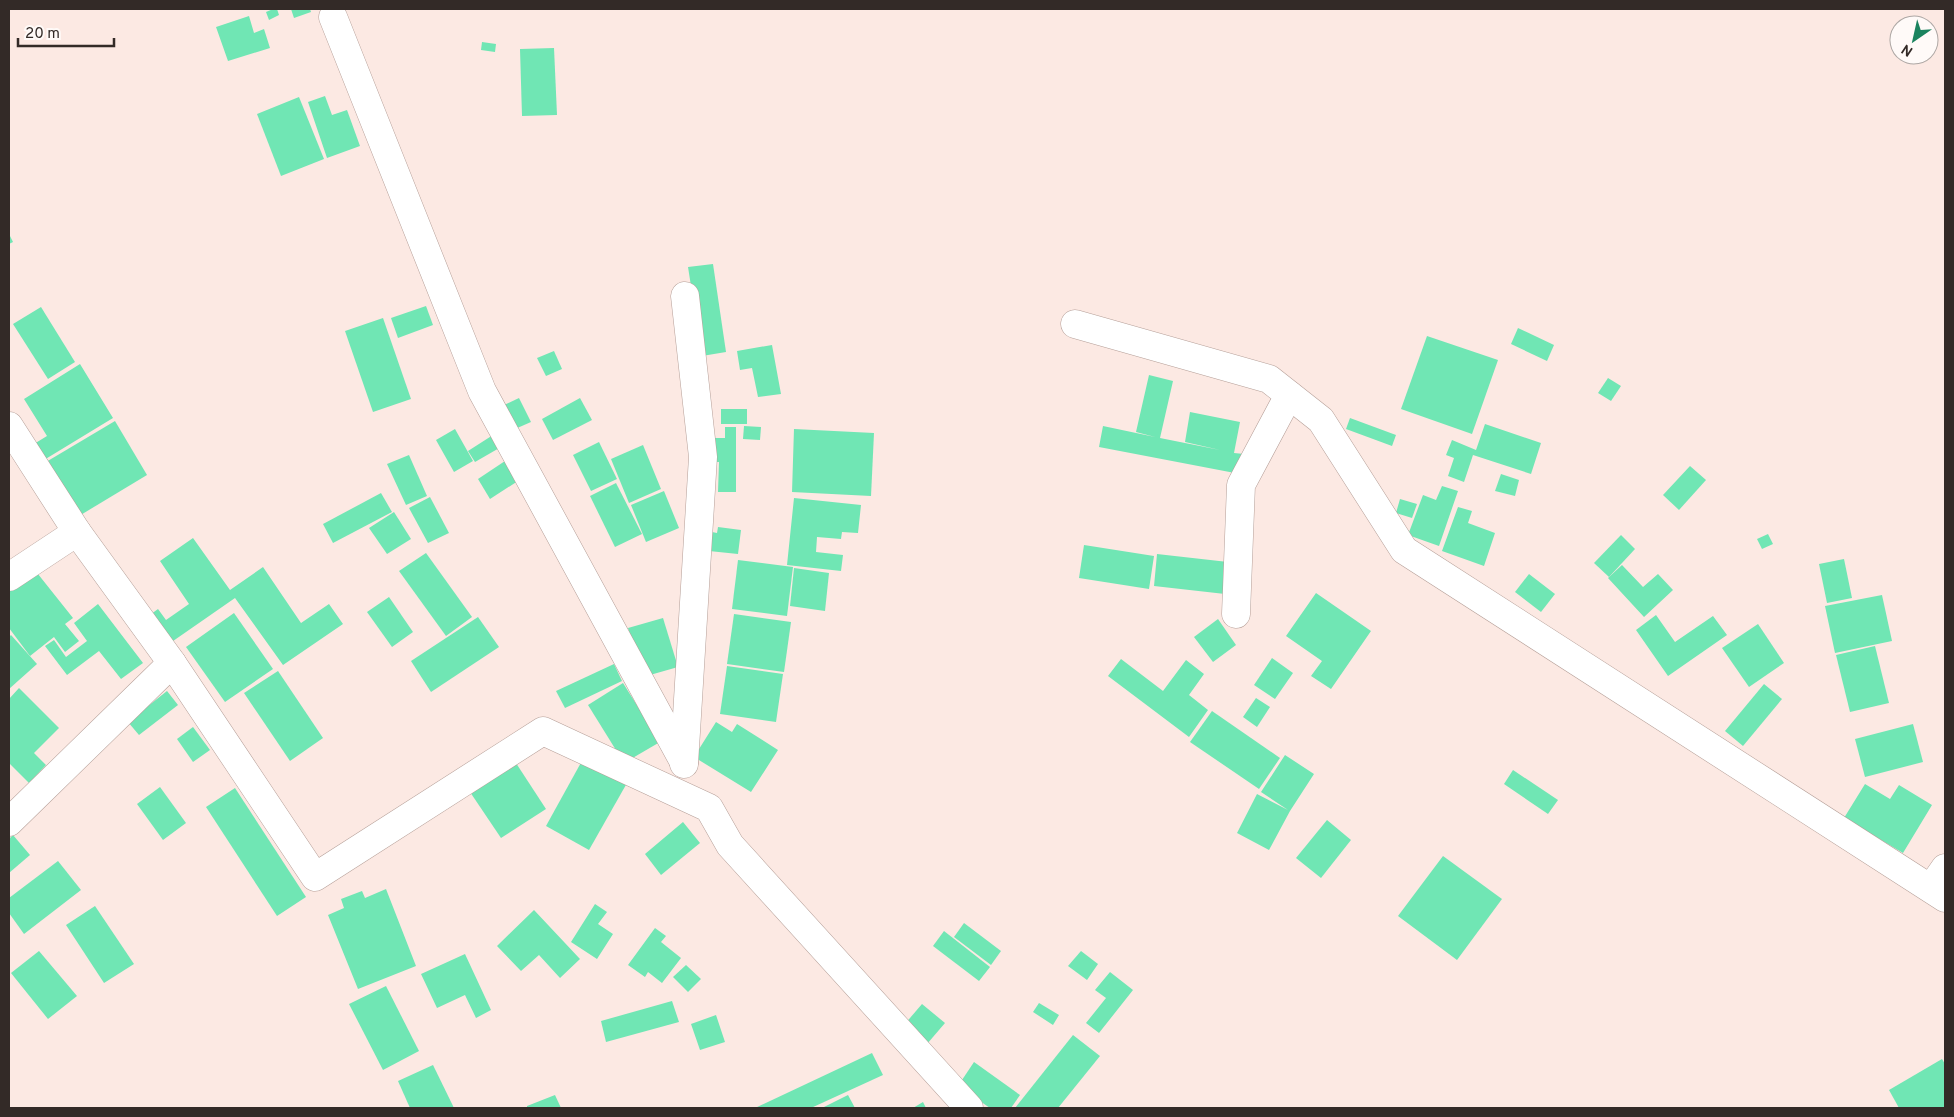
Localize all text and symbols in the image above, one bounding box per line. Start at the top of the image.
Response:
scale bar [18,15,114,47]
north arrow [1889,15,1939,65]
text: 20 m [25,25,60,44]
text: N [1899,40,1916,59]

